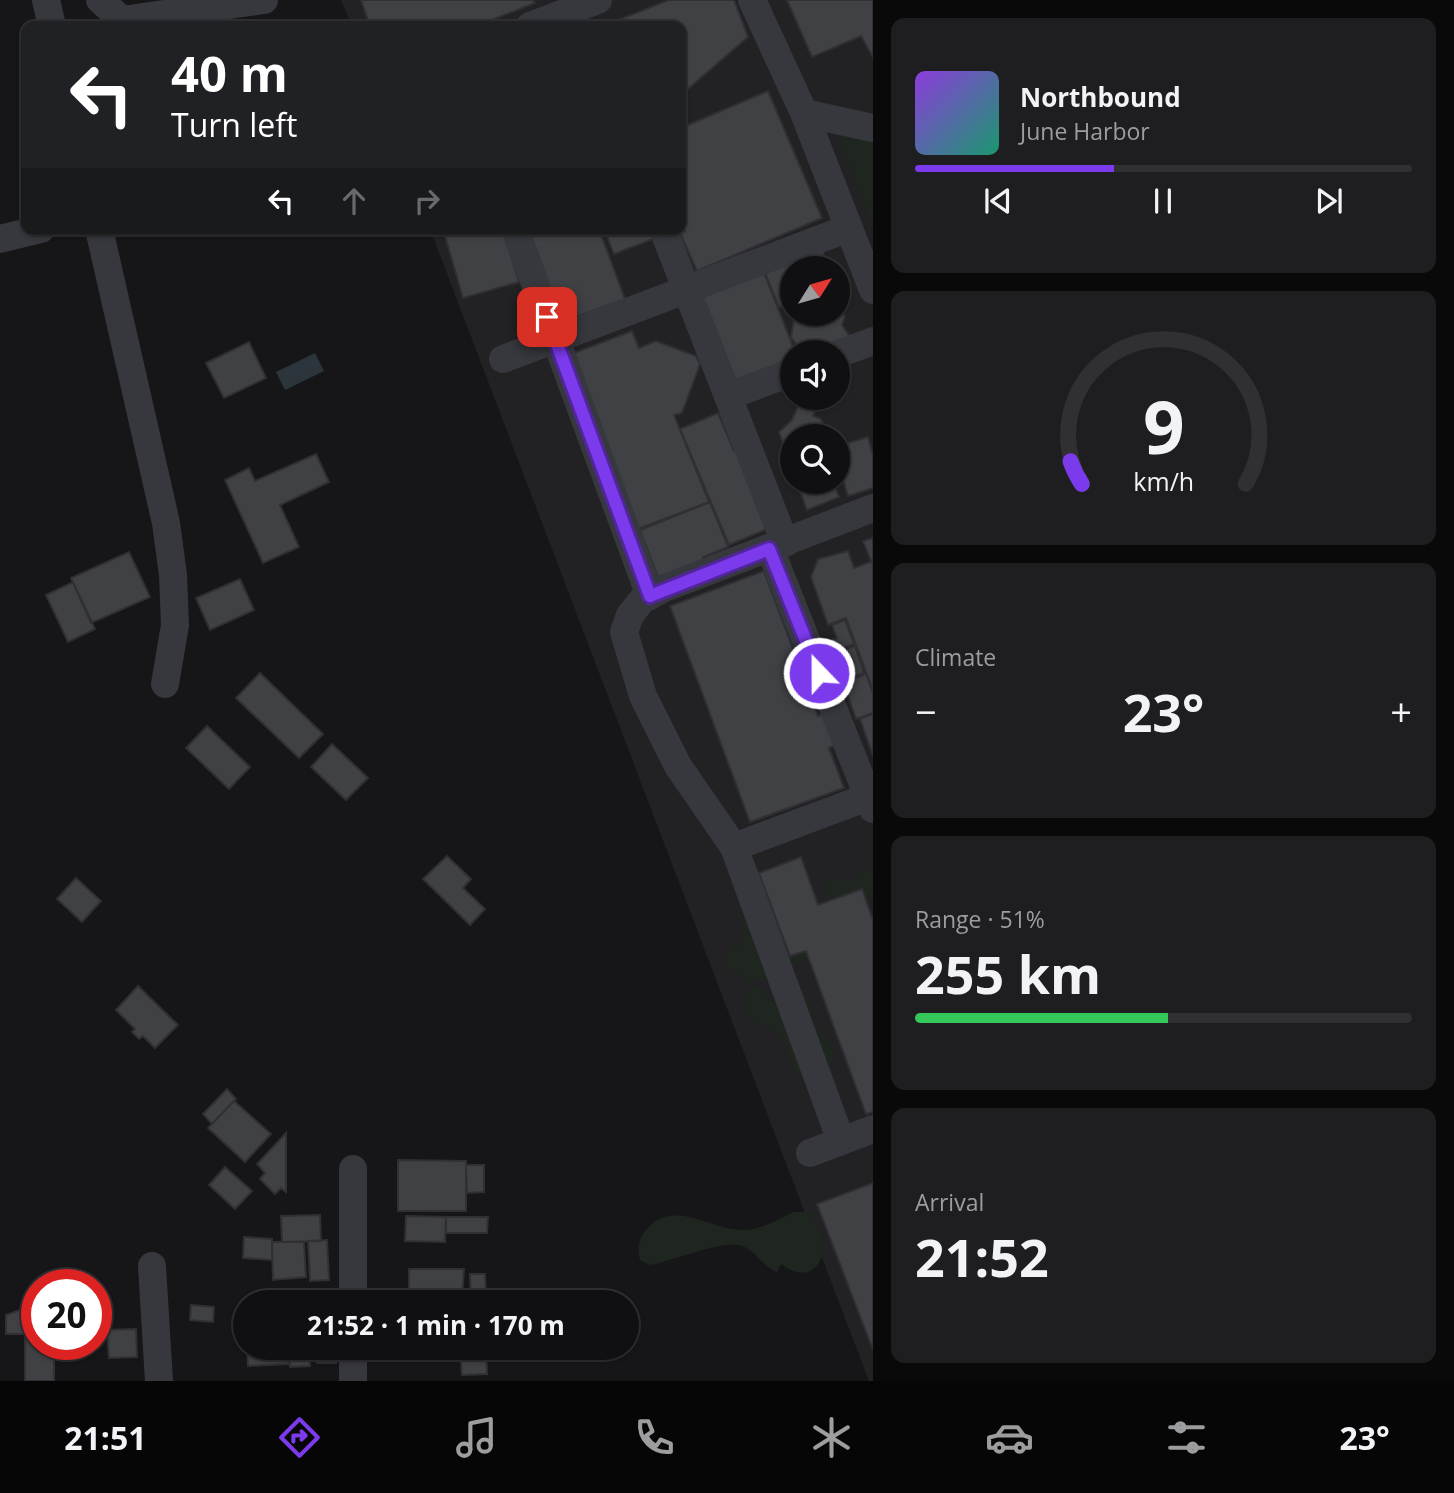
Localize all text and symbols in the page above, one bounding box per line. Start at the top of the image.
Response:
text: 40 m [171,40,288,106]
icon: left [56,49,147,140]
text: Northbound [1020,79,1181,115]
text: Turn left [171,103,297,146]
text: June Harbor [1020,115,1150,147]
icon: left [262,182,300,220]
icon: ahead [335,182,373,220]
icon: right [408,182,446,220]
icon: previous [979,182,1017,220]
icon: pause [1144,182,1182,220]
icon: next [1310,182,1348,220]
north arrow [780,256,850,326]
map controls [780,256,850,494]
pin [517,287,577,347]
icon: arrive [528,298,566,336]
button: sound [780,340,850,410]
text: 9 [1143,376,1184,475]
button: search [780,424,850,494]
text: km/h [1133,464,1194,498]
position arrow [782,636,856,710]
text: Climate [915,641,996,673]
text: 23° [1123,676,1204,747]
text: − [915,685,937,737]
text: + [1390,685,1412,737]
text: Range · 51% [915,903,1045,935]
text: 255 km [915,938,1101,1009]
text: Arrival [915,1186,984,1218]
text: 21:52 [915,1221,1049,1292]
speed limit sign: 20 [21,1269,112,1360]
text: 21:52 · 1 min · 170 m [307,1307,565,1343]
icon: directions [275,1413,324,1462]
icon: music [452,1413,501,1462]
icon: phone [630,1413,679,1462]
icon: climate [807,1413,856,1462]
icon: car [985,1413,1034,1462]
icon: filters [1162,1413,1211,1462]
text: 21:51 [64,1416,147,1459]
text: 23° [1339,1416,1390,1459]

